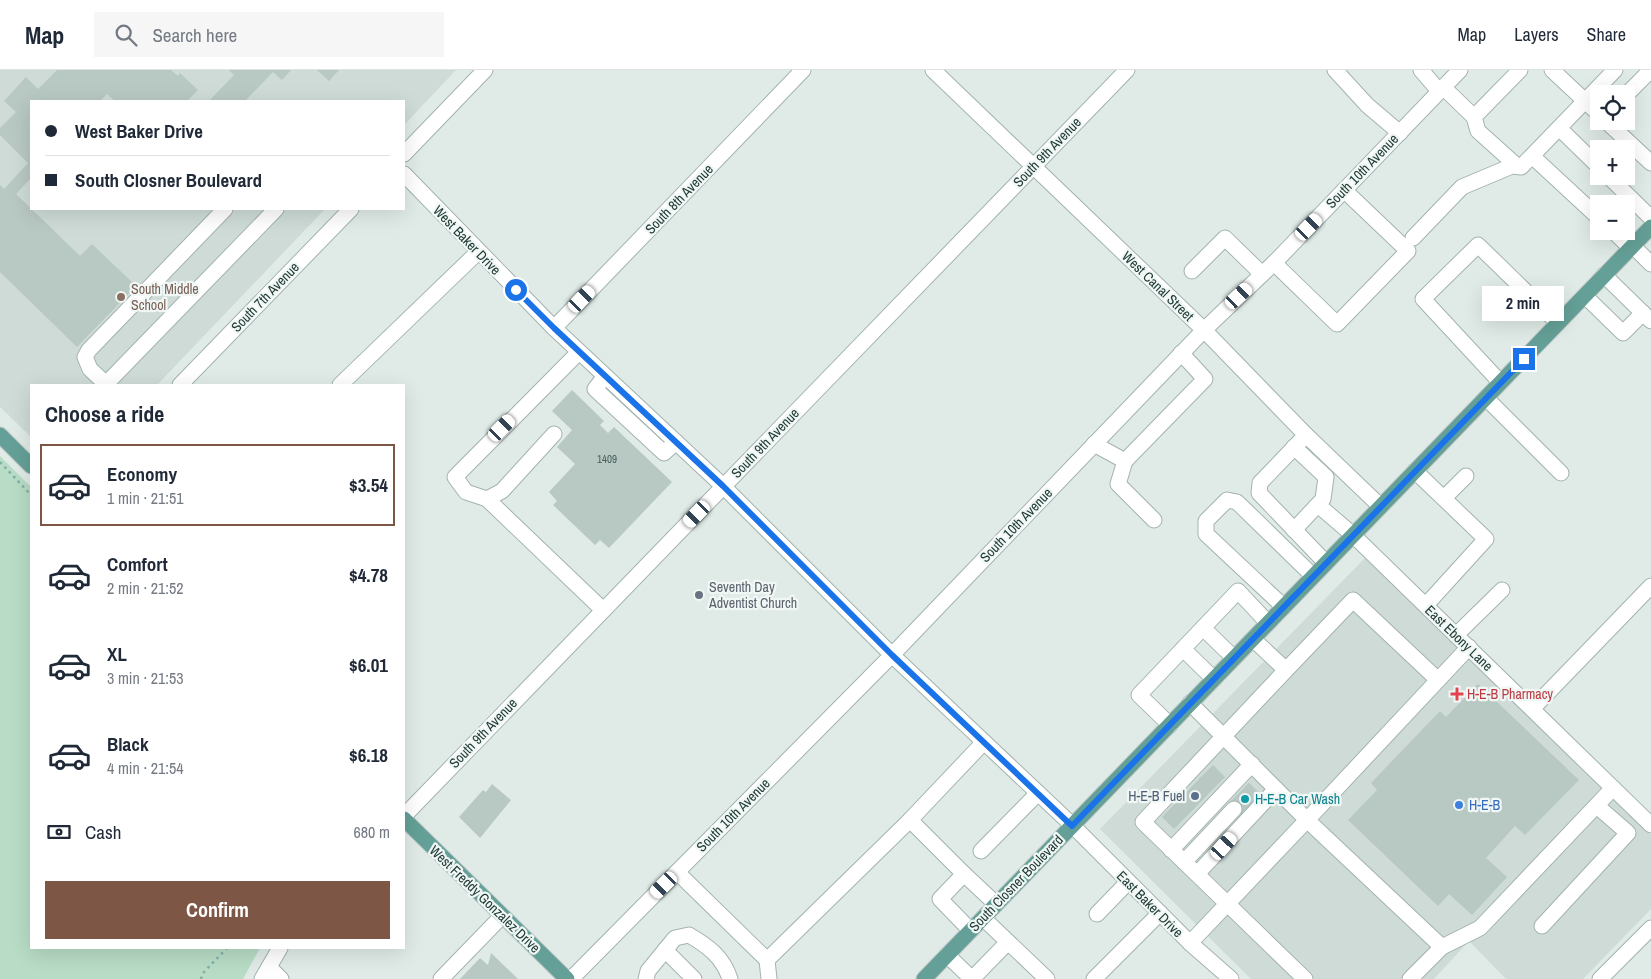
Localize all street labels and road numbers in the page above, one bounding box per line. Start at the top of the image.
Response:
street label: South 9th Avenue [1009,113,1085,191]
street label: South 10th Avenue [1322,130,1402,212]
street label: South 8th Avenue [641,160,717,238]
street label: West Baker Drive [429,201,505,279]
street label: West Canal Street [1118,247,1198,325]
street label: South 7th Avenue [227,258,303,336]
street label: South 9th Avenue [727,404,803,482]
street label: South 10th Avenue [976,484,1056,566]
street label: East Ebony Lane [1421,601,1497,675]
street label: South 9th Avenue [445,694,521,772]
street label: South 10th Avenue [692,774,774,856]
street label: South Closner Boulevard [965,831,1067,935]
street label: West Freddy Gonzalez Drive [426,841,544,957]
street label: East Baker Drive [1113,867,1187,941]

